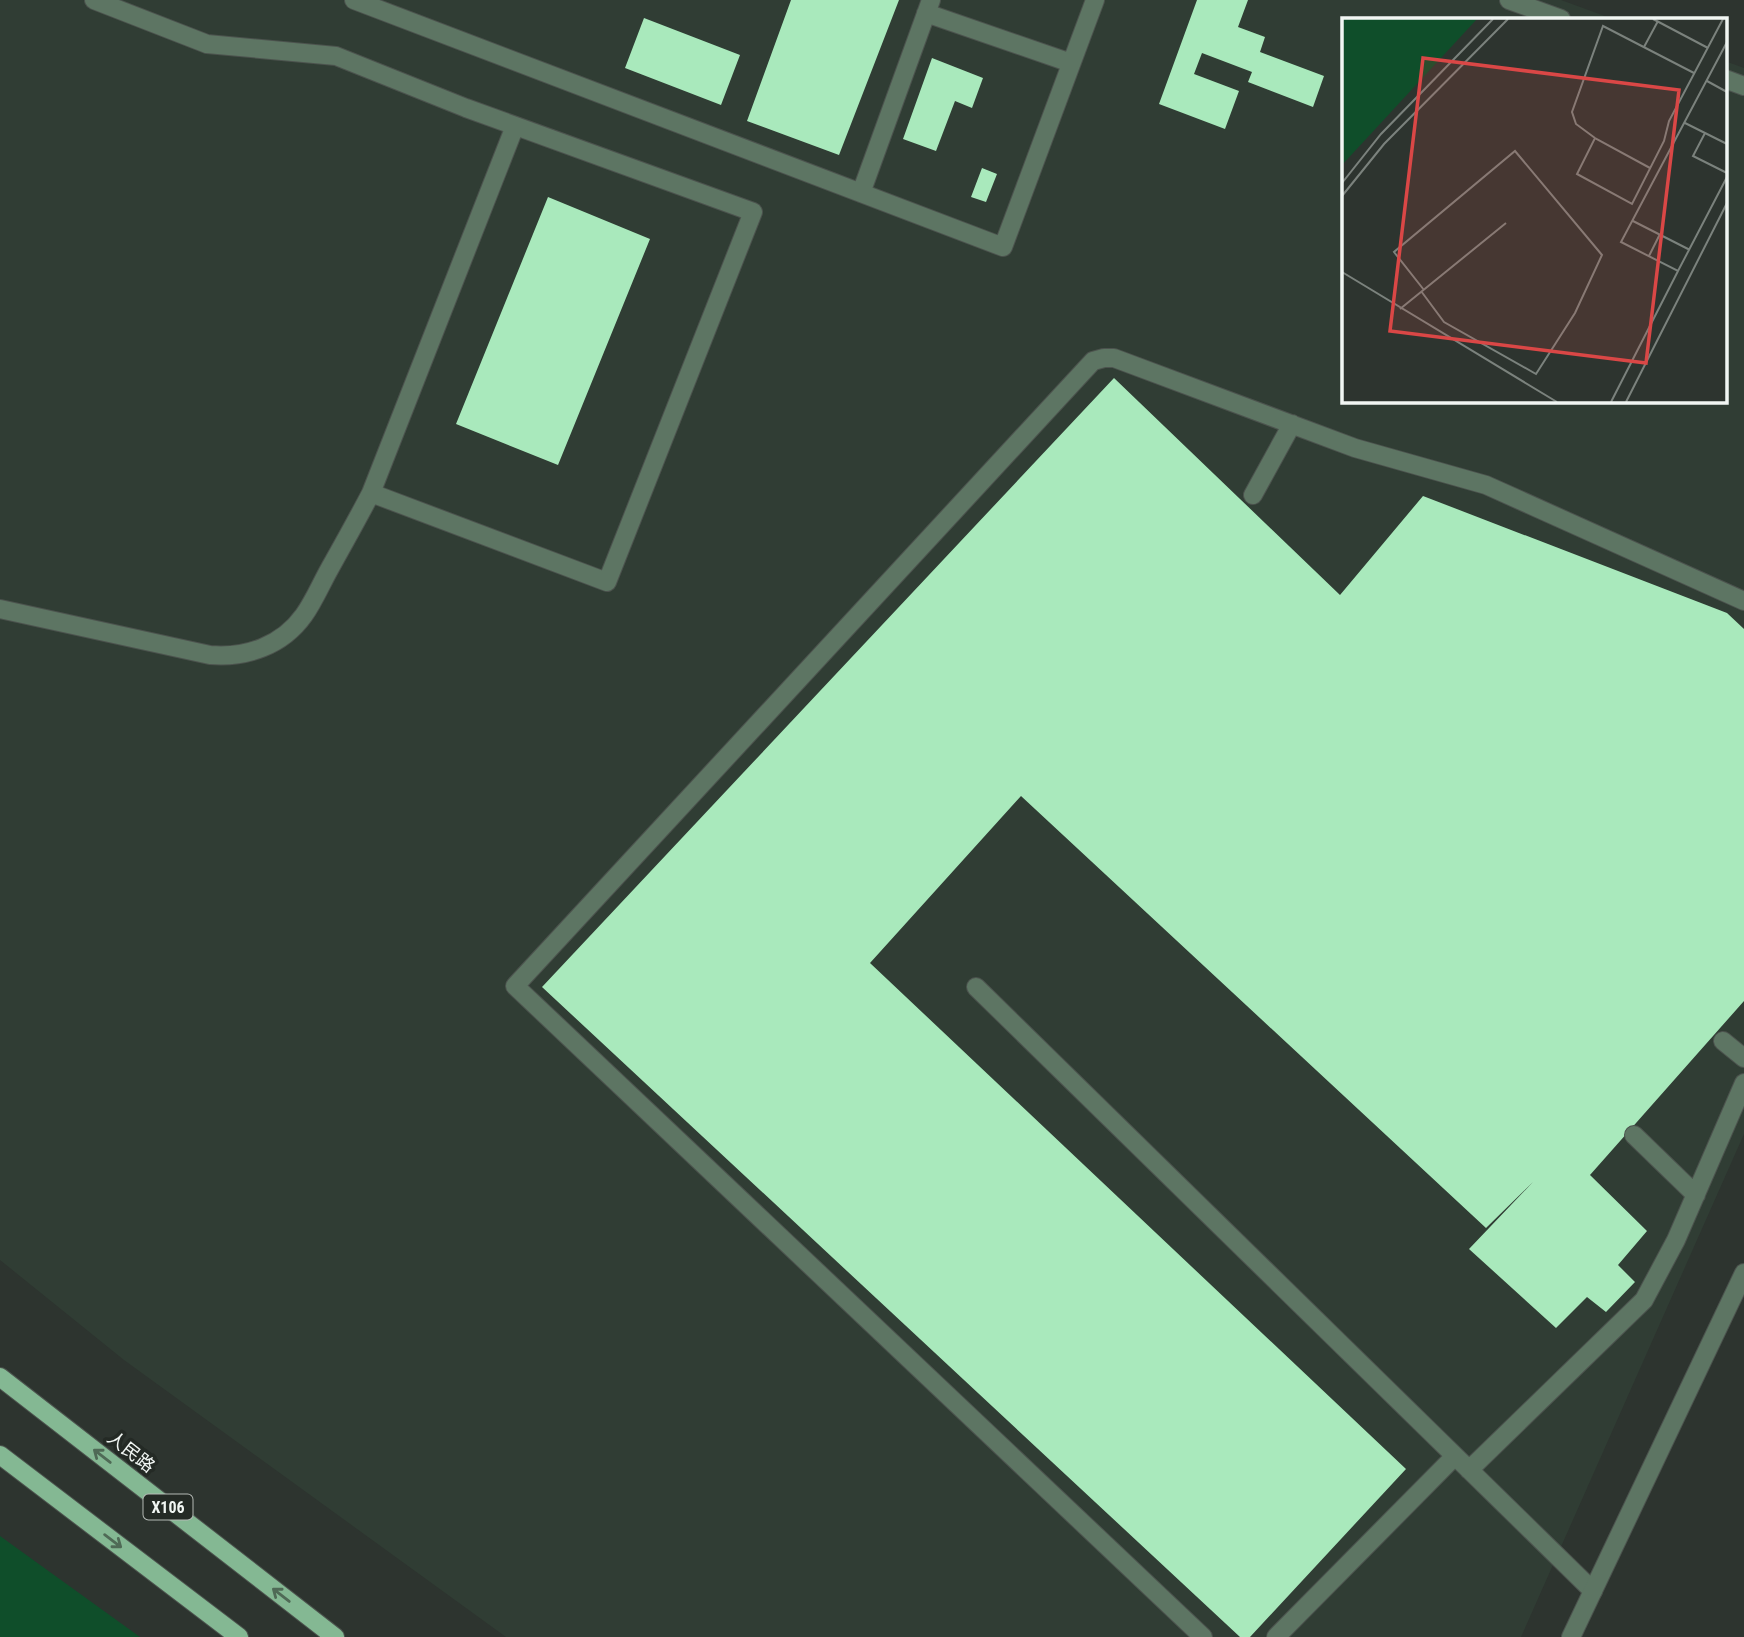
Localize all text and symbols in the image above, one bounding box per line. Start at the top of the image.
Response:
inset map [1342,18,1726,402]
street label: 人民路 [104,1427,159,1477]
one-way arrow [93,1448,111,1463]
road number: X106 [144,1494,192,1520]
one-way arrow [103,1533,121,1548]
one-way arrow [273,1588,291,1603]

